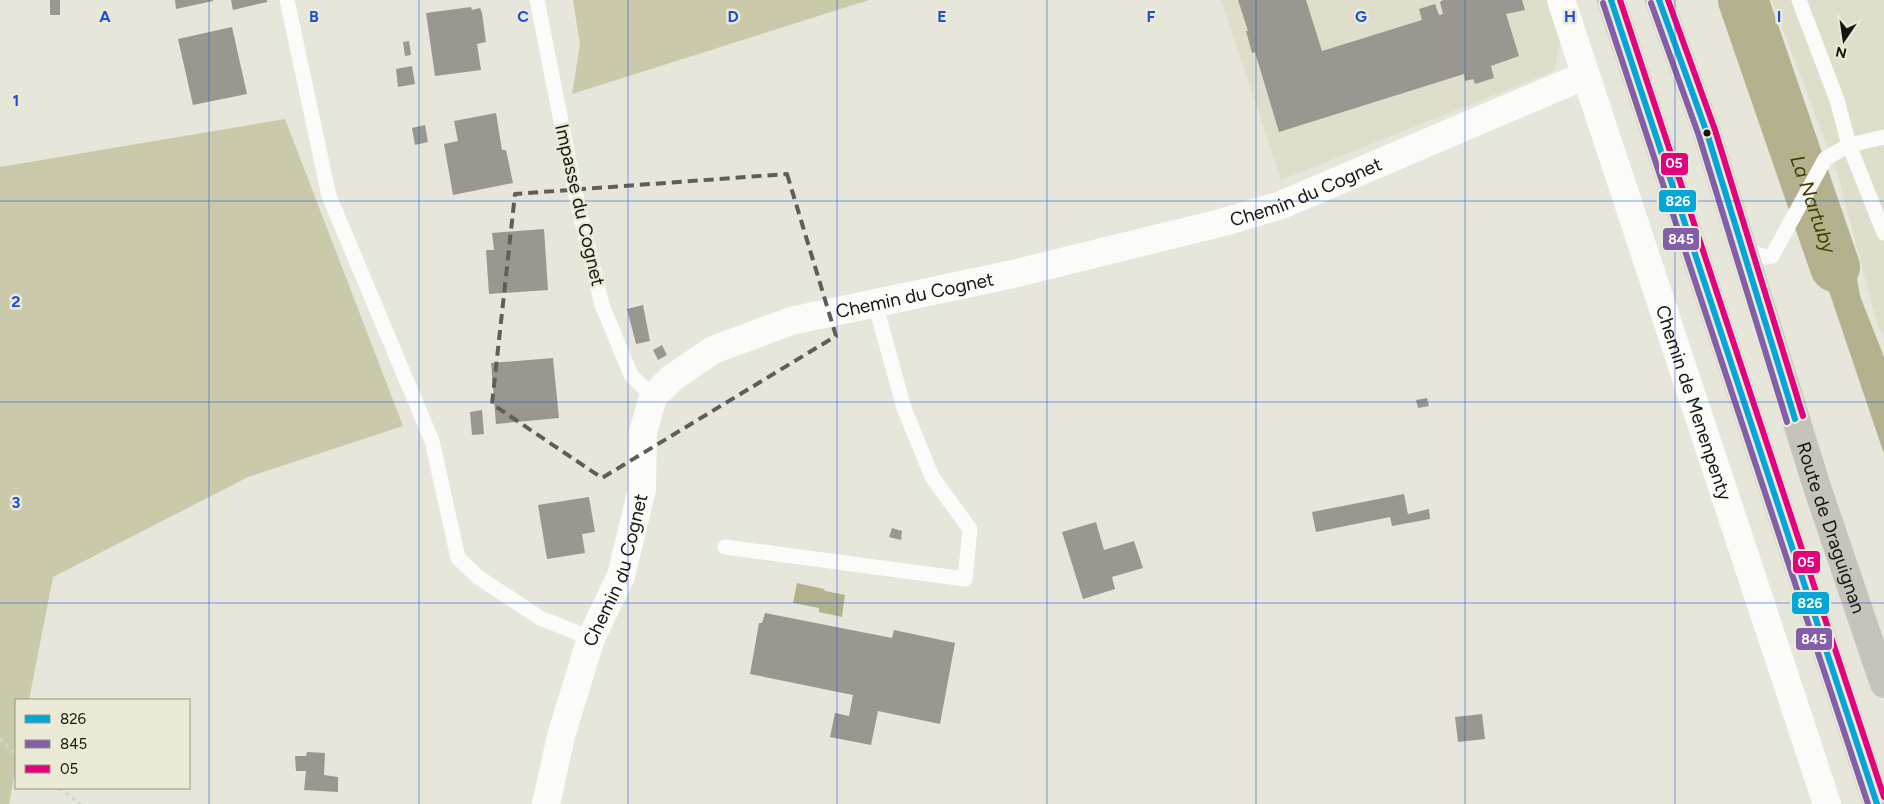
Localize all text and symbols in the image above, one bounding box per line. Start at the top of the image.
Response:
text: A [99,7,111,26]
text: B [309,7,319,26]
text: C [517,7,529,26]
text: D [727,7,739,26]
text: E [937,7,947,26]
text: F [1147,7,1156,26]
text: G [1355,7,1367,26]
text: H [1564,7,1576,26]
text: I [1777,7,1781,26]
north arrow [1819,15,1869,65]
text: N [1834,43,1848,62]
text: 1 [13,91,19,110]
street label: Impasse du Cognet [550,122,610,288]
unlabelled marker [1702,128,1712,138]
street label: Chemin du Cognet [1227,152,1385,231]
line badge: 05 [1660,152,1689,176]
water label: La Nartuby [1785,152,1842,258]
text: 05 [1665,155,1683,172]
line badge: 826 [1658,189,1697,213]
text: 826 [1666,193,1690,210]
line badge: 845 [1662,227,1700,251]
text: 845 [1668,231,1694,248]
street label: Chemin du Cognet [833,267,996,323]
text: 2 [11,292,21,311]
street label: Chemin de Menenpenty [1651,302,1737,503]
street label: Route de Draguignan [1792,439,1871,616]
street label: Chemin du Cognet [578,491,652,649]
text: 3 [12,493,21,512]
line badge: 05 [1792,550,1821,574]
text: 05 [1797,554,1815,571]
line badge: 826 [1791,591,1830,615]
text: 826 [1798,595,1822,612]
line badge: 845 [1795,627,1833,651]
text: 845 [1801,631,1827,648]
legend [15,699,190,789]
text: 826 [60,710,87,728]
text: 845 [60,735,87,753]
text: 05 [60,760,78,778]

